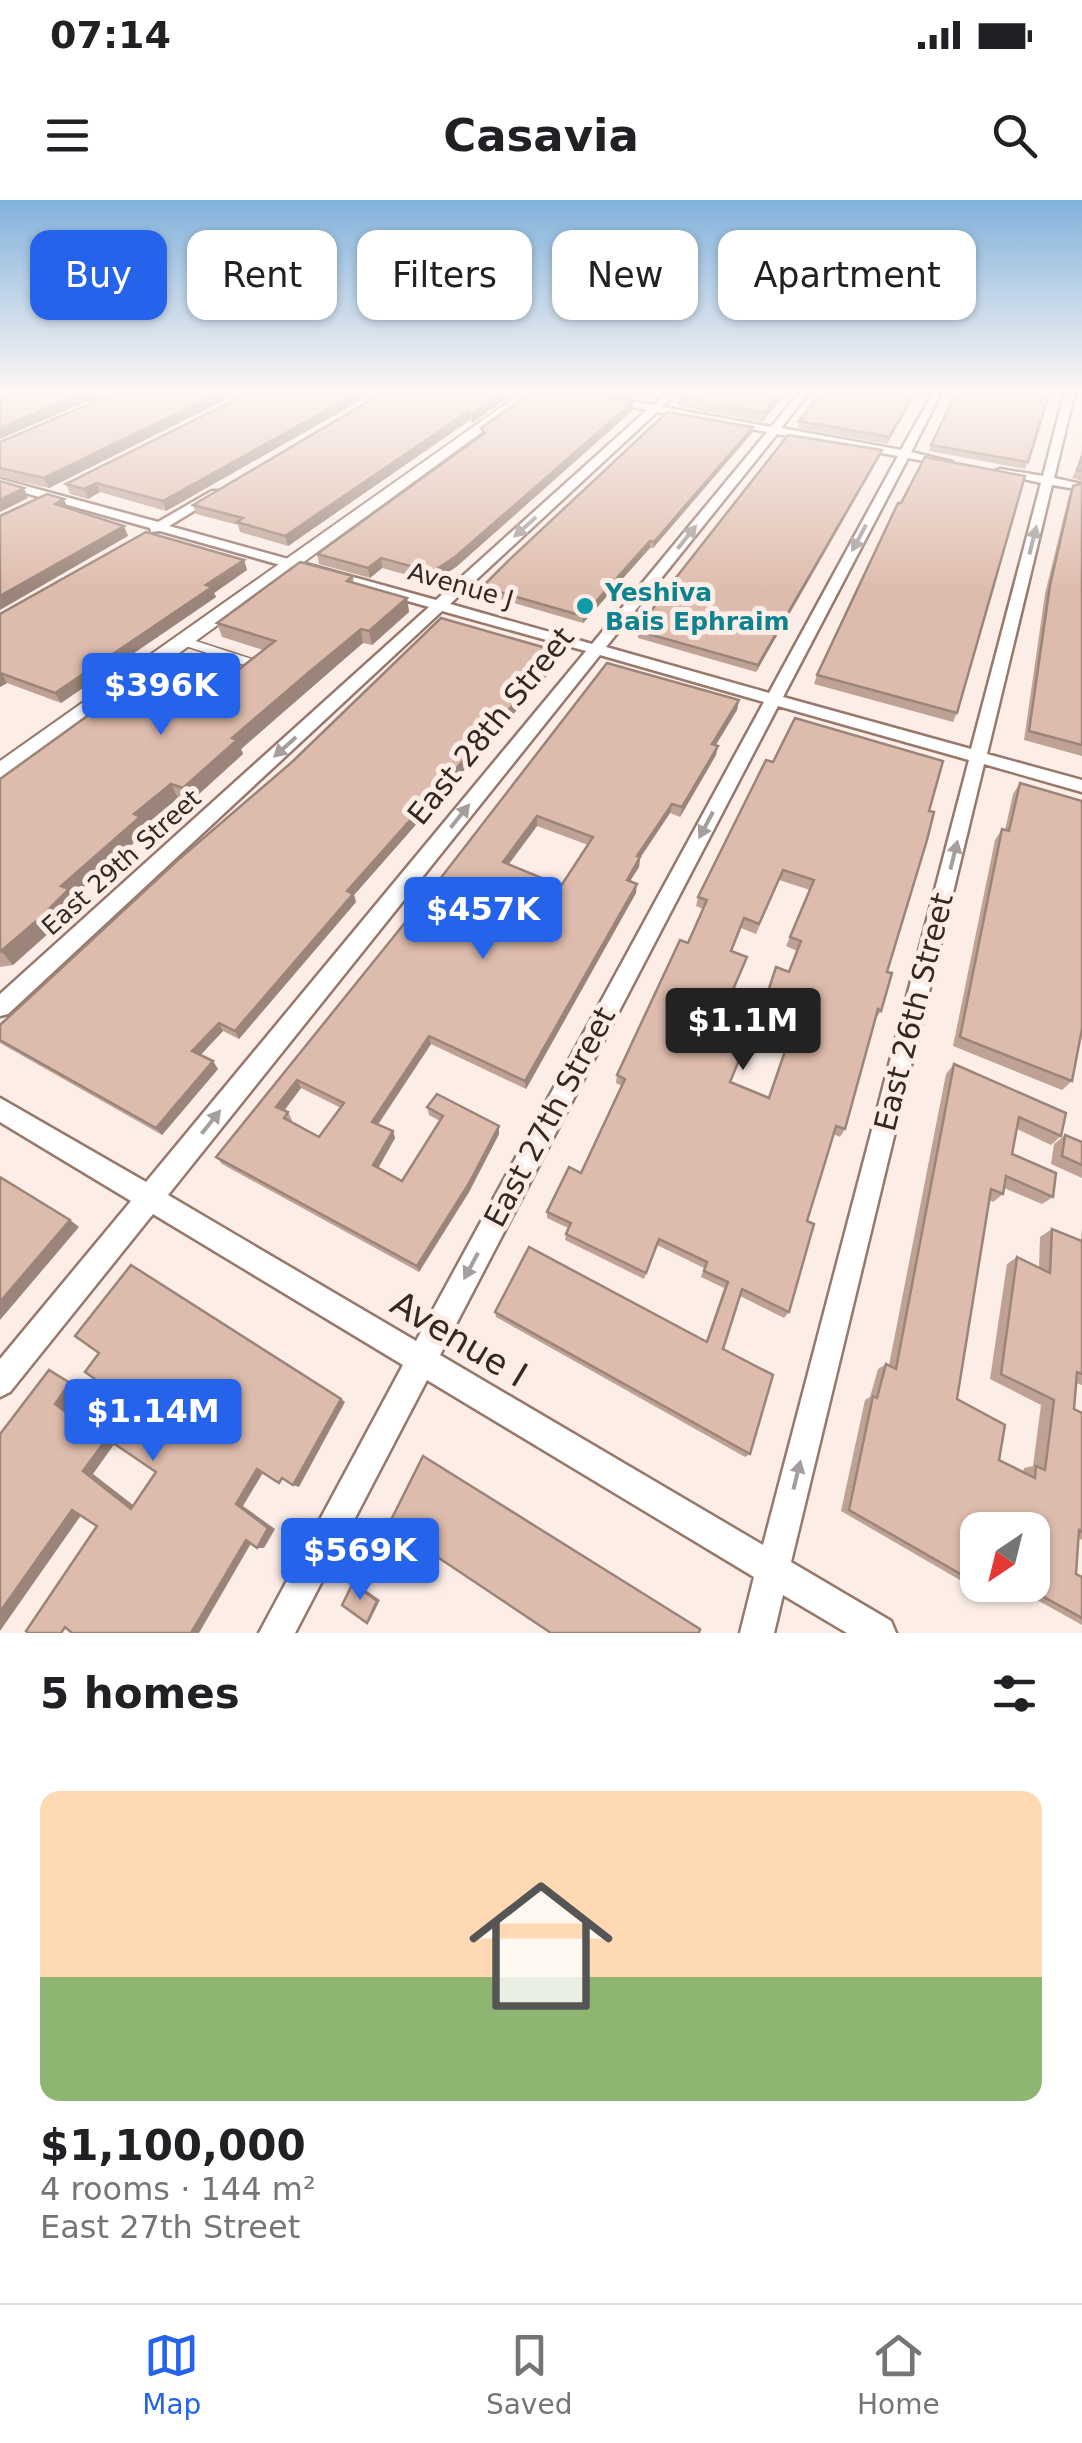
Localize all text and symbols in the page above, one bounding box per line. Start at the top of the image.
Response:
text: 07:14 [50,13,171,57]
icon: menu [40,108,95,163]
icon: search [987,108,1042,163]
text: Casavia [443,109,639,162]
chip: Buy [30,230,167,320]
chip: Rent [187,230,337,320]
chip: Filters [357,230,532,320]
chip: New [552,230,698,320]
chip: Apartment [718,230,976,320]
one-way arrow [513,515,537,538]
one-way arrow [676,524,697,549]
one-way arrow [851,524,868,553]
one-way arrow [1026,524,1041,555]
street label: Avenue J [405,557,517,614]
place label: Yeshiva Bais Ephraim [604,578,790,636]
marker: Yeshiva Bais Ephraim [574,595,596,617]
street label: East 28th Street [400,620,581,831]
pin: $396K [91,653,231,738]
text: $396K [104,666,218,704]
one-way arrow [273,735,298,757]
street label: East 29th Street [36,783,207,941]
one-way arrow [449,803,470,829]
one-way arrow [698,811,715,839]
one-way arrow [947,839,963,870]
pin: $457K [413,877,553,962]
street label: East 26th Street [867,889,960,1134]
text: $457K [426,890,540,928]
pin: $1.1M [673,988,813,1073]
street label: East 27th Street [477,1001,622,1233]
text: $1.1M [688,1001,798,1039]
one-way arrow [200,1110,221,1135]
one-way arrow [463,1252,480,1281]
street label: Avenue I [384,1283,534,1395]
pin: $1.14M [72,1379,234,1464]
text: $1.14M [86,1392,220,1430]
one-way arrow [789,1459,805,1490]
north arrow [960,1512,1050,1602]
map controls [960,1512,1050,1602]
pin: $569K [290,1518,430,1603]
text: $569K [303,1531,417,1569]
icon: filters [987,1666,1042,1721]
text: 5 homes [40,1669,240,1718]
icon: home [451,1856,631,2036]
text: $1,100,000 [40,2121,306,2170]
text: 4 rooms · 144 m² [40,2170,316,2208]
text: East 27th Street [40,2208,300,2246]
tab: Map [142,2328,201,2421]
tab: Saved [486,2328,572,2421]
tab: Home [857,2328,940,2421]

